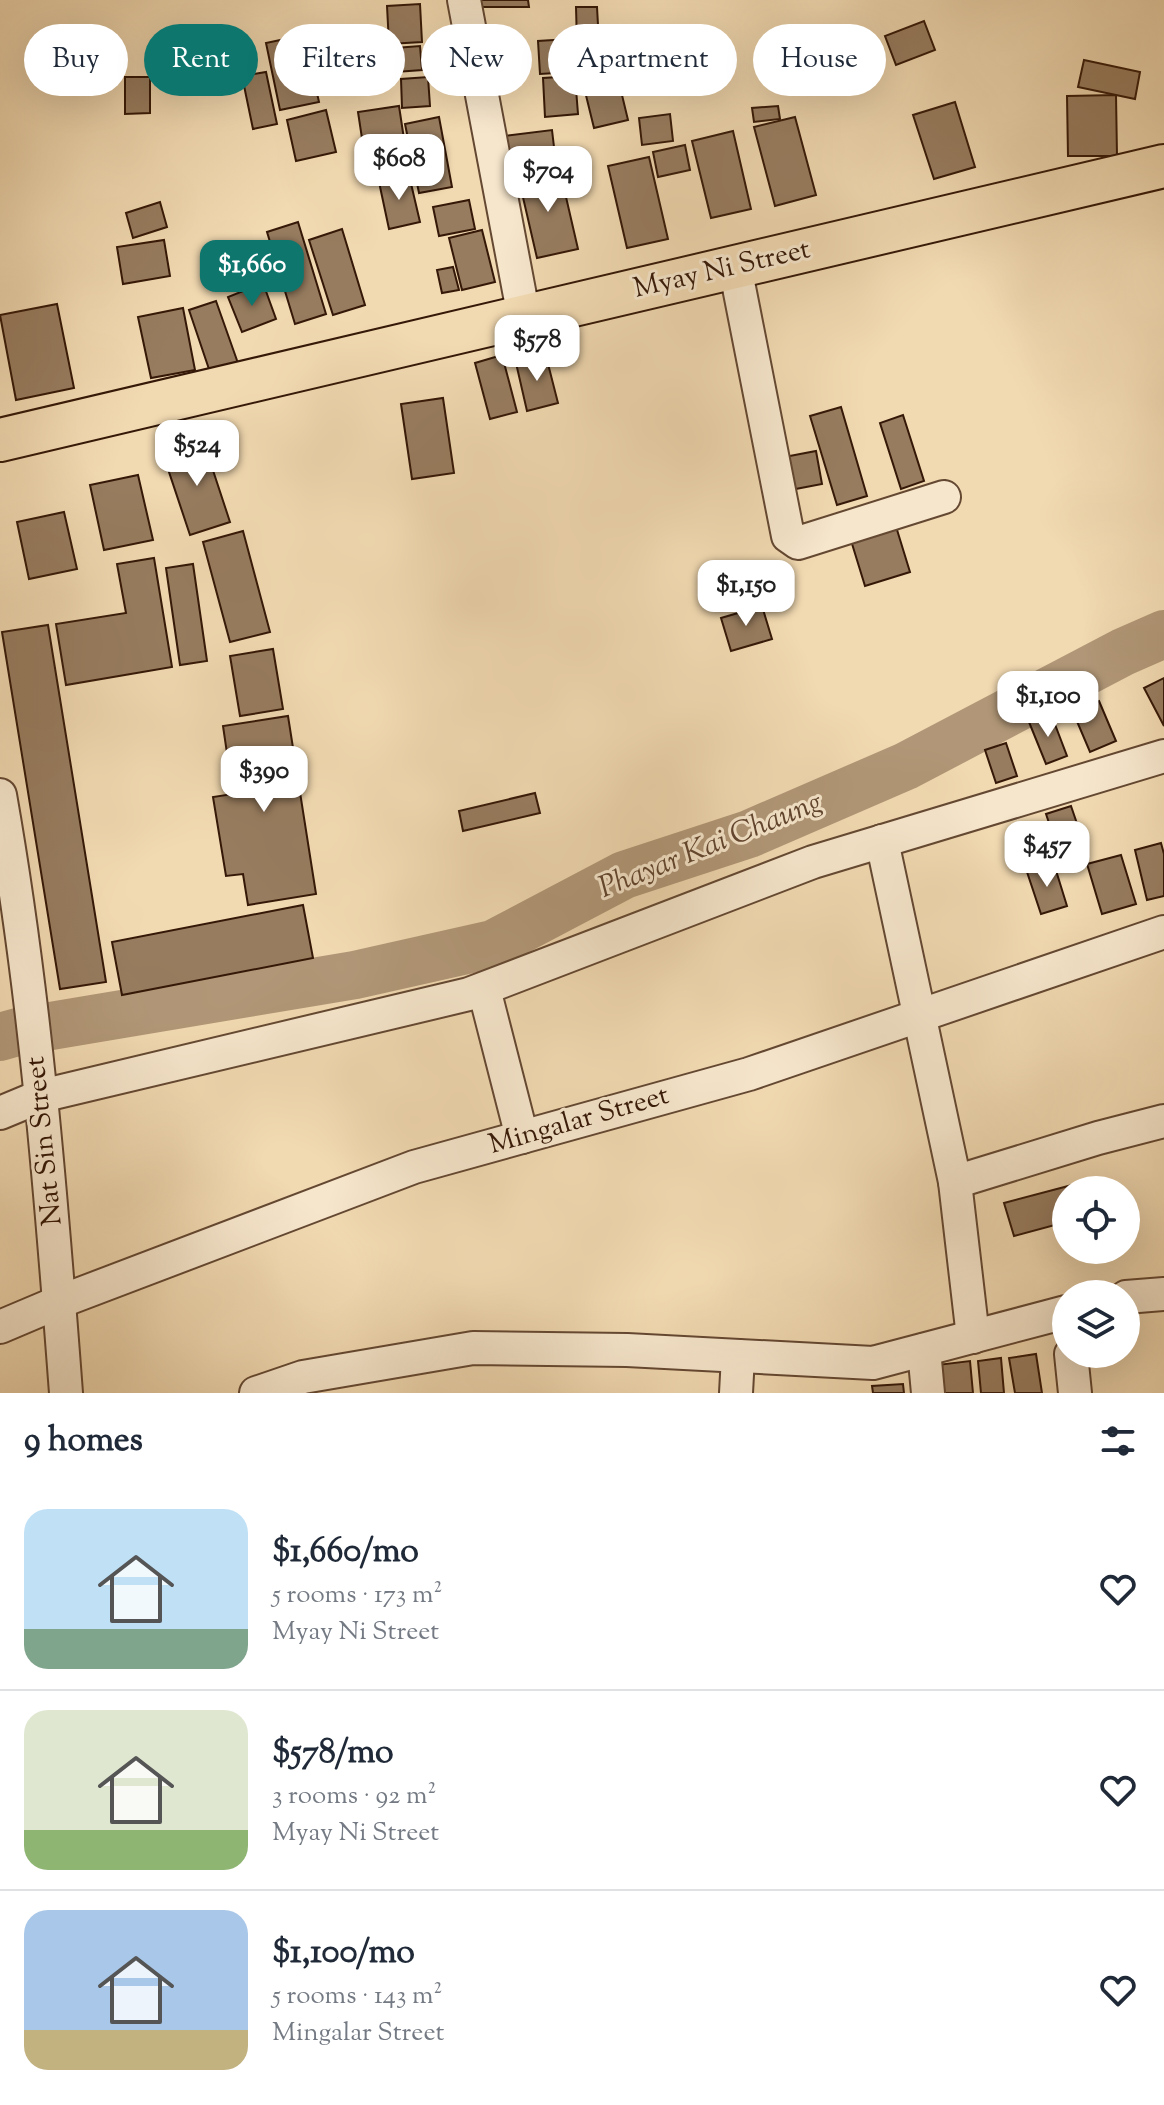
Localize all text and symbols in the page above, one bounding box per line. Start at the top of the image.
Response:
chip: Buy [24,24,128,96]
chip: Rent [144,24,258,96]
chip: Filters [274,24,405,96]
chip: New [421,24,532,96]
chip: Apartment [548,24,737,96]
chip: House [753,24,886,96]
pin: $608 [352,134,446,202]
text: $608 [372,141,426,178]
pin: $704 [501,146,595,214]
text: $704 [522,153,574,190]
street label: Myay Ni Street [630,230,815,310]
pin: $1,660 [187,240,317,308]
text: $1,660 [218,247,286,284]
pin: $578 [490,315,584,383]
text: $578 [513,322,561,359]
pin: $524 [150,420,244,488]
text: $524 [173,427,221,464]
pin: $1,150 [681,560,811,628]
text: $1,150 [716,567,776,604]
pin: $1,100 [983,671,1113,739]
text: $1,100 [1015,678,1081,715]
pin: $390 [217,746,311,814]
text: $390 [239,753,289,790]
water label: Phayar Kai Chaung [593,782,829,910]
pin: $457 [1000,821,1094,889]
text: $457 [1023,828,1071,865]
street label: Nat Sin Street [16,1054,74,1228]
street label: Mingalar Street [484,1076,674,1166]
map controls [1052,1176,1140,1368]
button: locate [1052,1176,1140,1264]
button: layers [1052,1280,1140,1368]
text: 9 homes [24,1417,143,1466]
icon: filters [1096,1419,1140,1463]
text: $1,660/mo [272,1528,419,1577]
icon: home [88,1541,184,1637]
icon: heart [1096,1567,1140,1611]
text: 5 rooms · 173 m² [272,1577,442,1614]
text: Myay Ni Street [272,1614,439,1651]
text: $578/mo [272,1729,394,1778]
icon: home [88,1742,184,1838]
icon: heart [1096,1768,1140,1812]
text: 3 rooms · 92 m² [272,1778,436,1815]
text: Myay Ni Street [272,1815,439,1852]
text: $1,100/mo [272,1929,415,1978]
icon: home [88,1942,184,2038]
icon: heart [1096,1968,1140,2012]
text: 5 rooms · 143 m² [272,1978,442,2015]
text: Mingalar Street [272,2015,444,2052]

